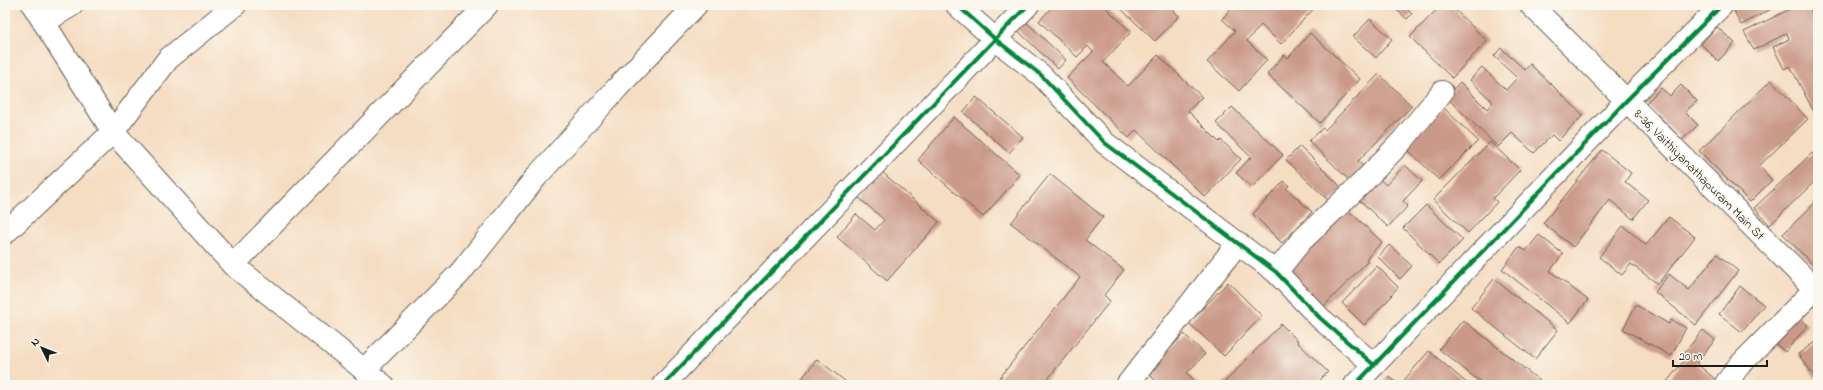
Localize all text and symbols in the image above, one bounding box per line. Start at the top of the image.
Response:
street label: 8-36, Vaithiyanathapuram Main St [1628,105,1769,246]
north arrow [22,328,62,368]
text: N [27,334,44,350]
scale bar [1673,342,1767,368]
text: 20 m [1679,348,1702,366]

